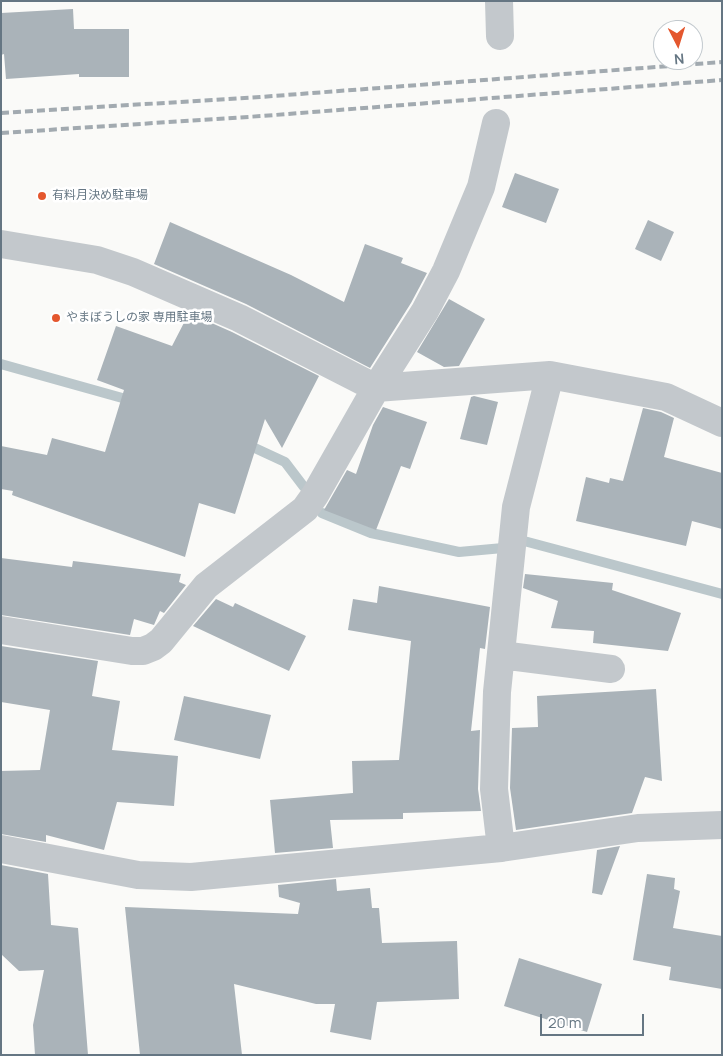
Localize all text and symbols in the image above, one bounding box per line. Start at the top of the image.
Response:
north arrow [653,20,703,70]
text: N [673,50,685,69]
place label: 有料月決め駐車場 [52,189,148,203]
marker: 有料月決め駐車場 [36,190,48,202]
place label: やまぼうしの家 専用駐車場 [66,311,212,325]
marker: やまぼうしの家 専用駐車場 [50,312,62,324]
scale bar [543,1004,647,1036]
text: 20 m [548,1012,581,1033]

